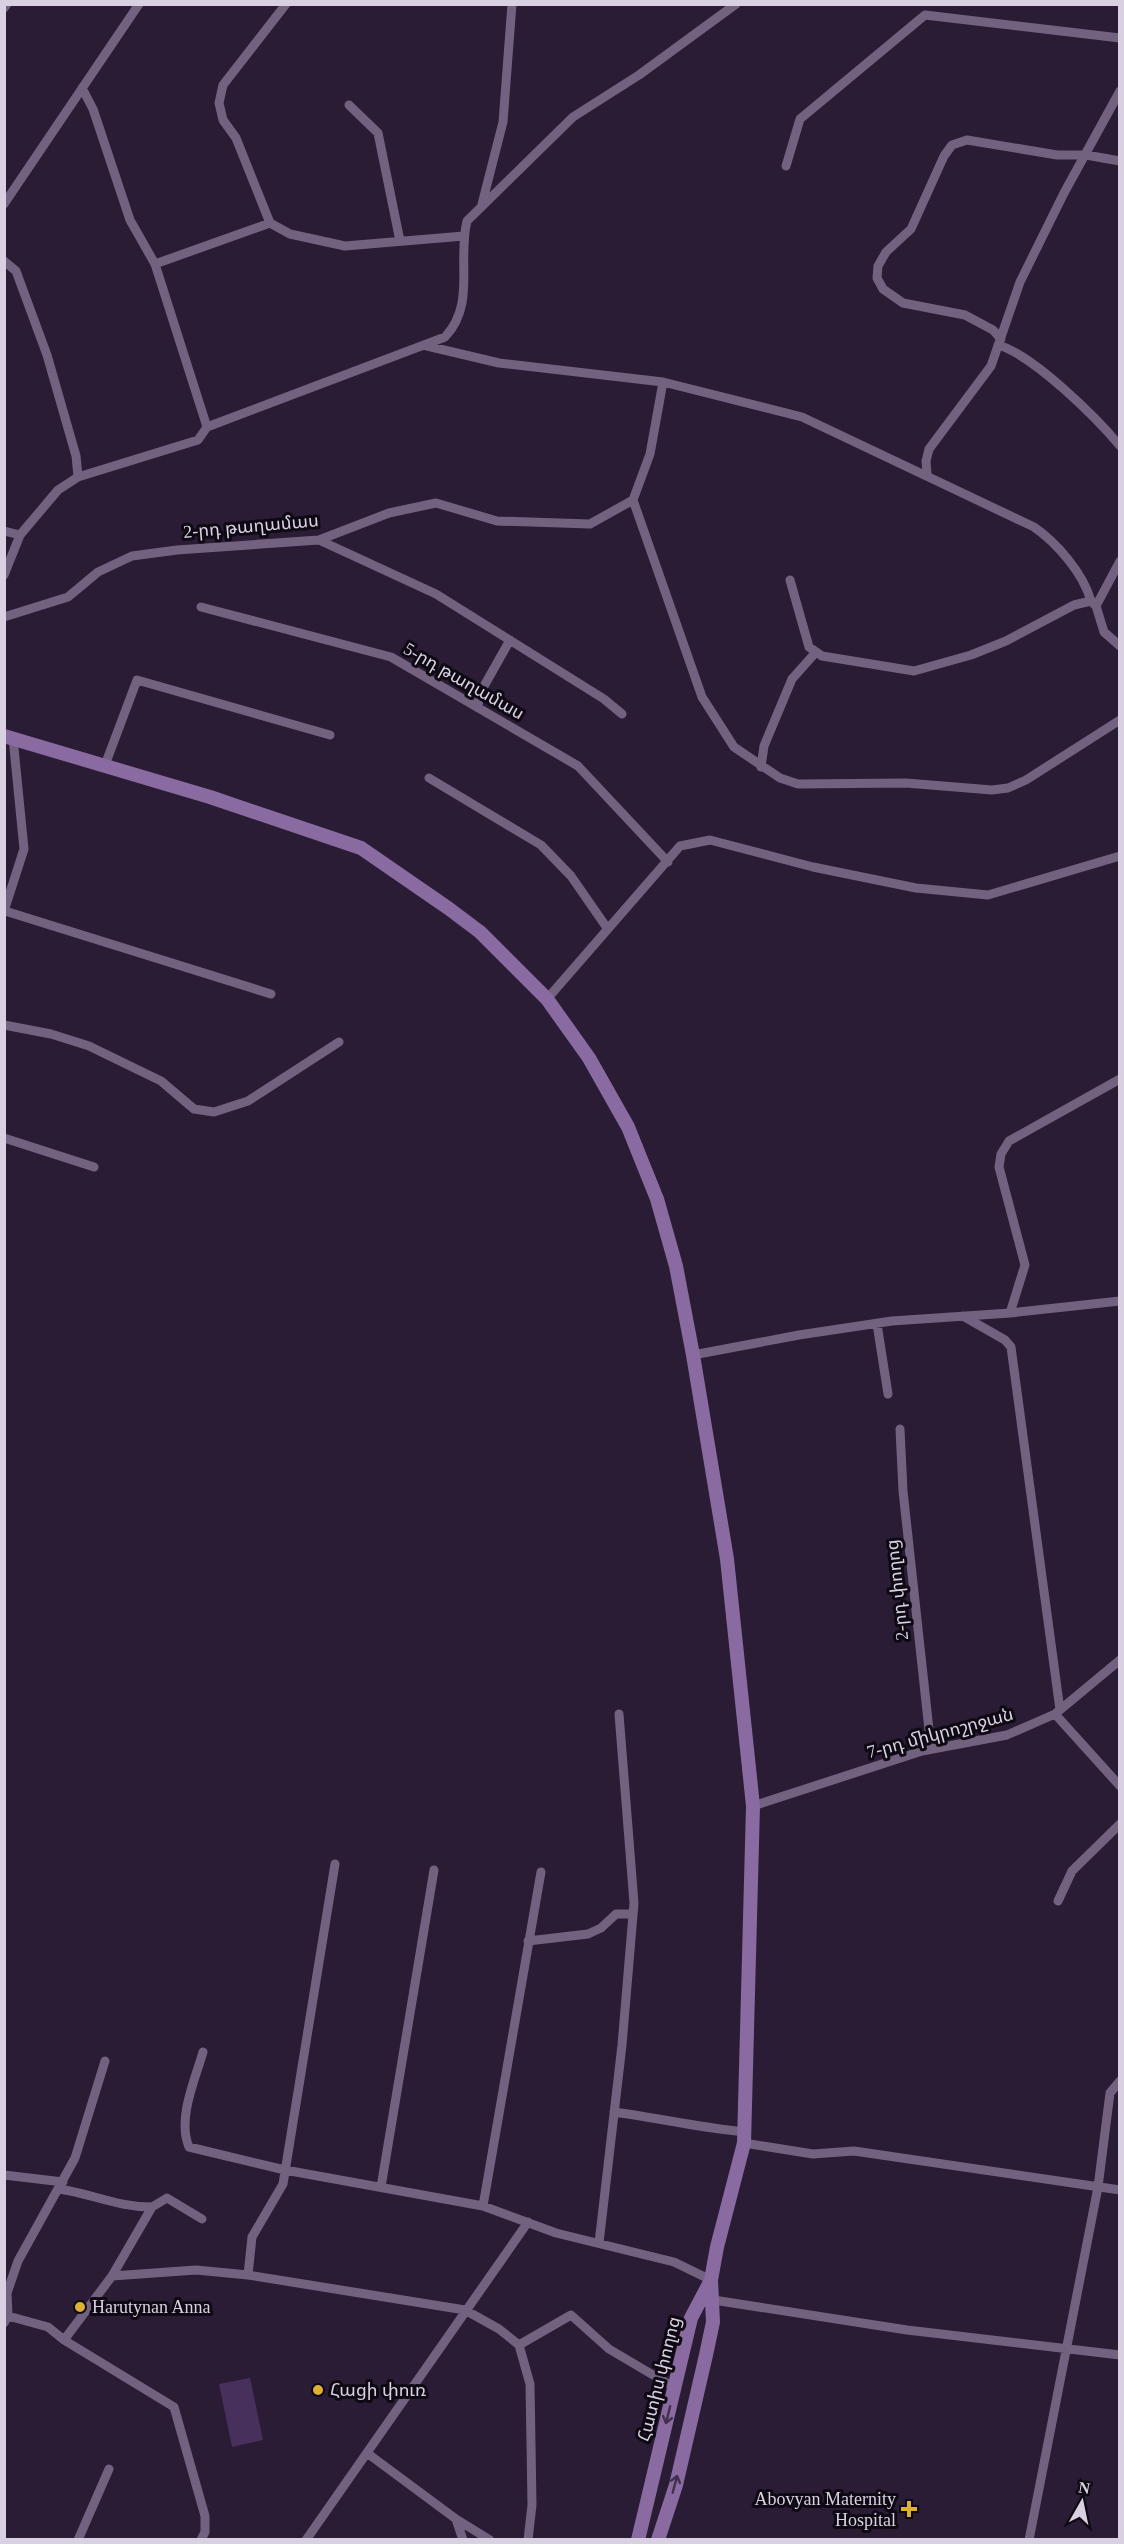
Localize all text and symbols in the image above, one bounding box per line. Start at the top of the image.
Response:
street label: 2-րդ թաղամաս [182,510,320,542]
street label: 5-րդ թաղամաս [400,638,528,724]
street label: 2-րդ փողոց [882,1539,912,1641]
street label: 7-րդ միկրոշրջան [865,1704,1015,1762]
place label: Harutynan Anna [92,2297,210,2317]
marker: Harutynan Anna [73,2300,87,2314]
street label: Հատիս փողոց [634,2314,684,2444]
place label: Հացի փուռ [330,2380,426,2400]
marker: Հացի փուռ [311,2383,325,2397]
one-way arrow [662,2405,674,2424]
north arrow [1052,2472,1112,2532]
one-way arrow [670,2475,682,2494]
text: N [1077,2478,1092,2497]
place label: Abovyan Maternity Hospital [755,2489,896,2530]
marker: Abovyan Maternity Hospital [900,2500,918,2518]

